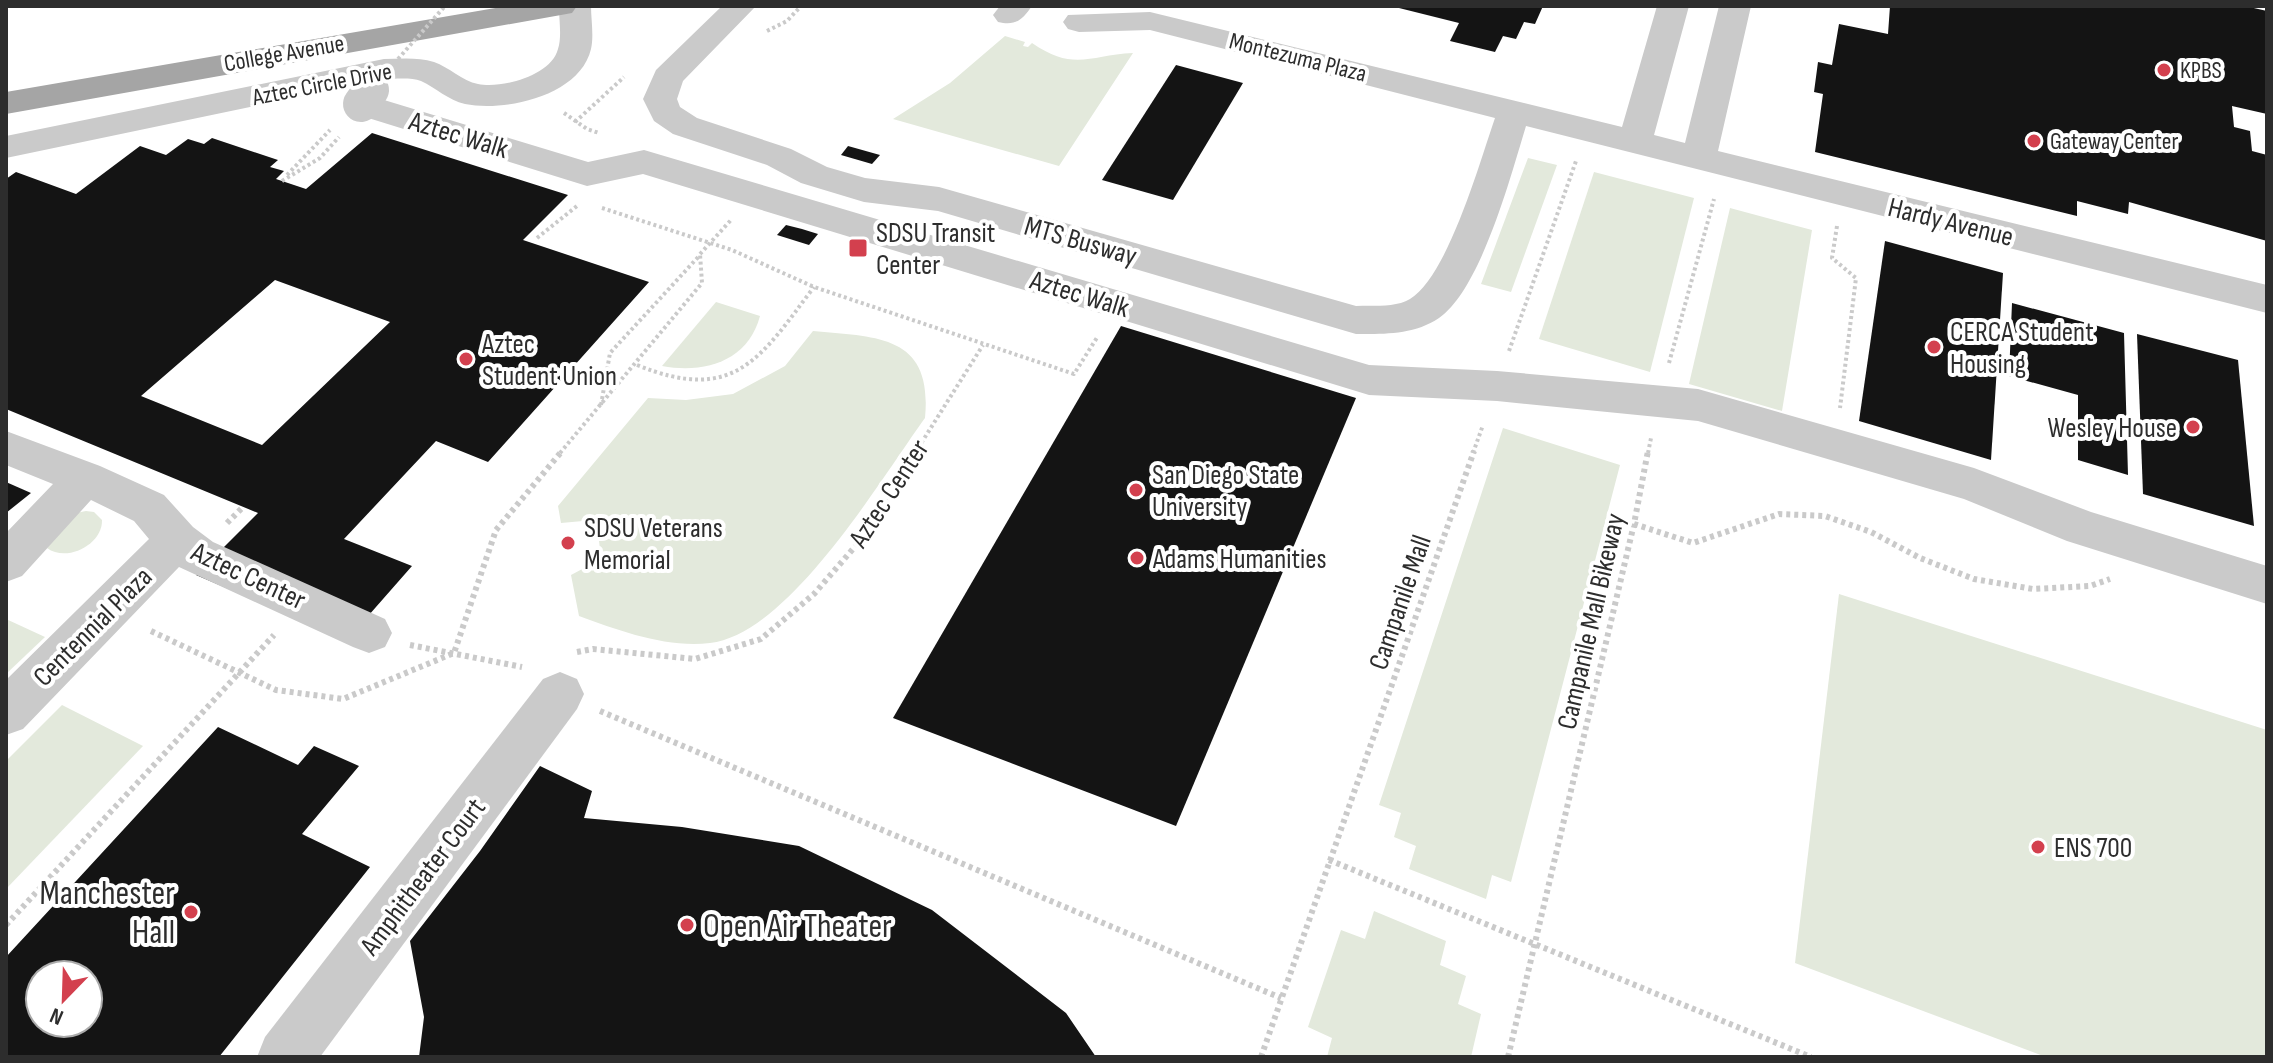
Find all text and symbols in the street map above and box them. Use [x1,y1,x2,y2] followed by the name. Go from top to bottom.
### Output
[1226,26,1369,89] street label: Montezuma Plaza
[222,29,346,78] street label: College Avenue
[2180,56,2222,85] place label: KPBS
[249,57,394,112] street label: Aztec Circle Drive
[2155,61,2173,79] marker: KPBS
[404,105,512,166] street label: Aztec Walk
[2050,127,2178,156] place label: Gateway Center
[2025,132,2043,150] marker: Gateway Center
[1885,191,2017,254] street label: Hardy Avenue
[1021,210,1141,273] street label: MTS Busway
[876,217,995,282] place label: SDSU Transit Center
[847,237,869,259] marker: SDSU Transit Center
[1025,264,1133,325] street label: Aztec Walk
[1950,316,2094,381] place label: CERCA Student Housing
[481,328,617,393] place label: Aztec Student Union
[1925,338,1943,356] marker: CERCA Student Housing
[457,350,475,368] marker: Aztec Student Union
[2048,412,2177,445] place label: Wesley House
[2184,418,2202,436] marker: Wesley House
[842,434,936,555] street label: Aztec Center
[1152,459,1299,524] place label: San Diego State University
[1127,481,1145,499] marker: San Diego State University
[1551,510,1632,732] street label: Campanile Mall Bikeway
[584,512,723,577] place label: SDSU Veterans Memorial
[1362,531,1439,674] street label: Campanile Mall
[559,534,577,552] marker: SDSU Veterans Memorial
[185,535,311,617] street label: Aztec Center
[1152,543,1326,576] place label: Adams Humanities
[1128,549,1146,567] marker: Adams Humanities
[27,561,159,693] street label: Centennial Plaza
[353,792,493,962] street label: Amphitheater Court
[2054,832,2132,865] place label: ENS 700
[2029,838,2047,856] marker: ENS 700
[40,873,175,953] place label: Manchester Hall
[182,903,200,921] marker: Manchester Hall
[703,906,892,947] place label: Open Air Theater
[678,916,696,934] marker: Open Air Theater
[24,959,104,1039] north arrow
[46,1001,67,1031] text: N

